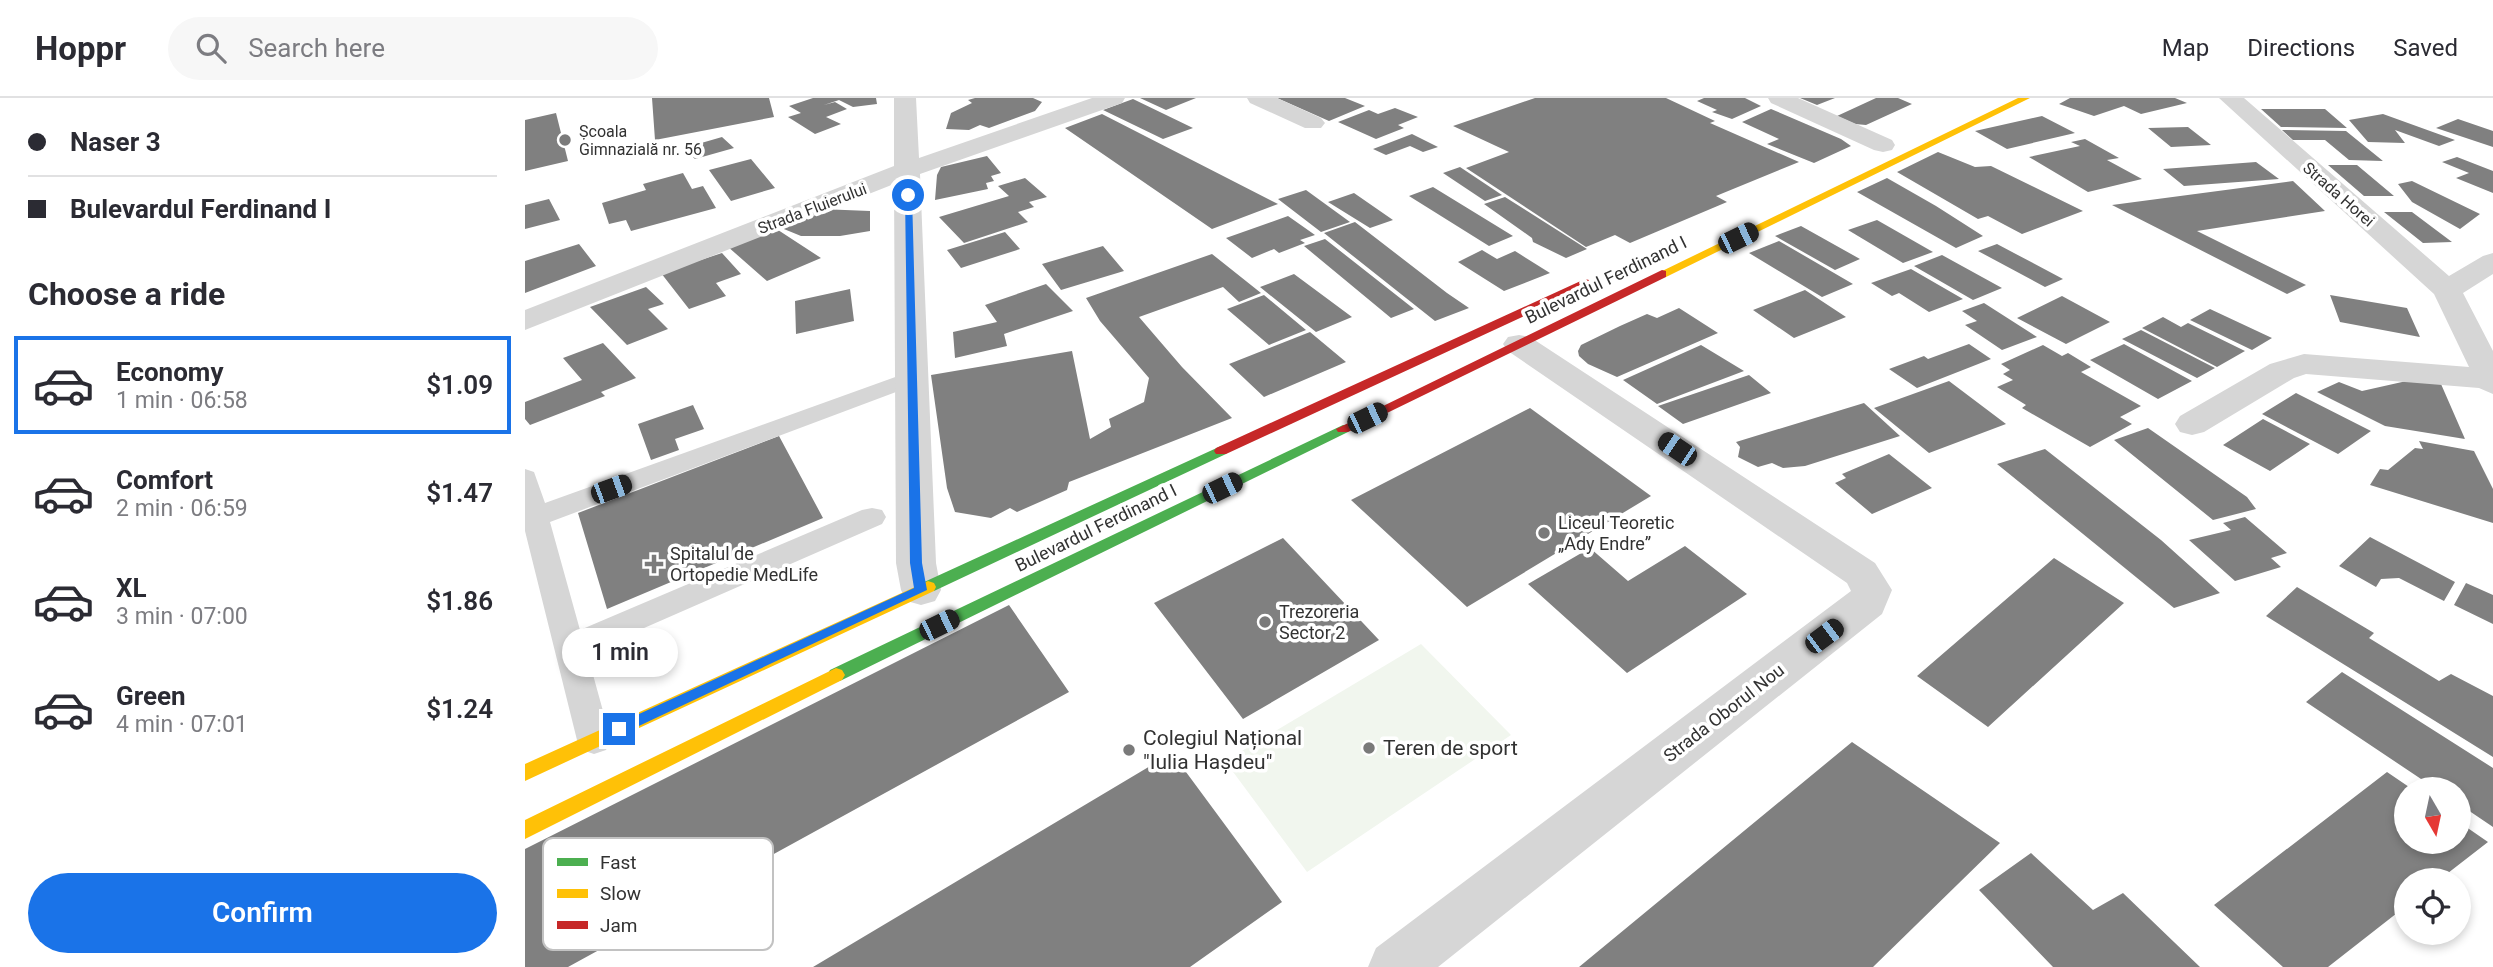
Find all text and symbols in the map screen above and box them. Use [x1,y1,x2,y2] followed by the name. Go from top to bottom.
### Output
[168,17,658,80] search box
[35,29,126,68] text: Hoppr
[192,29,230,67] icon: search
[248,33,385,63] text: Search here
[2162,34,2209,62] text: Map
[2247,34,2355,62] text: Directions
[2393,34,2458,62] text: Saved
[579,122,702,159] place label: Școala Gimnazială nr. 56
[70,127,161,157] text: Naser 3
[557,132,573,148] marker: Școala Gimnazială nr. 56
[2299,158,2378,231] street label: Strada Horei
[755,179,869,238] street label: Strada Fluierului
[892,179,924,211] route start
[70,194,331,224] text: Bulevardul Ferdinand I
[1715,219,1762,257] car
[1522,231,1690,328] street label: Bulevardul Ferdinand I
[28,275,225,313] text: Choose a ride
[32,354,95,417] icon: car
[116,357,223,387] text: Economy
[426,370,493,400] text: $1.09
[116,387,248,414] text: 1 min · 06:58
[1344,399,1391,437] car
[1654,429,1701,469] car
[32,462,95,525] icon: car
[116,465,213,495] text: Comfort
[1199,469,1246,507] car
[588,472,635,506] car
[426,478,493,508] text: $1.47
[1012,479,1180,576] street label: Bulevardul Ferdinand I
[116,495,248,522] text: 2 min · 06:59
[1558,512,1674,554] place label: Liceul Teoretic „Ady Endre”
[1536,525,1552,541] marker: Liceul Teoretic „Ady Endre”
[670,543,818,585] place label: Spitalul de Ortopedie MedLife
[644,554,664,574] marker: Spitalul de Ortopedie MedLife
[32,570,95,633] icon: car
[116,573,147,603] text: XL
[426,586,493,616] text: $1.86
[1279,601,1359,643] place label: Trezoreria Sector 2
[116,603,248,630] text: 3 min · 07:00
[916,606,963,644] car
[1257,614,1273,630] marker: Trezoreria Sector 2
[1801,615,1848,657] car
[561,628,677,676] callout: 1 min
[591,639,649,666] text: 1 min
[1659,659,1788,766] street label: Strada Oborul Nou
[32,678,95,741] icon: car
[116,681,186,711] text: Green
[426,694,493,724] text: $1.24
[116,711,248,738] text: 4 min · 07:01
[603,713,635,745] route end
[1143,726,1302,774] place label: Colegiul Național "Iulia Hașdeu"
[1383,736,1518,760] place label: Teren de sport
[1361,740,1377,756] marker: Teren de sport
[1121,742,1137,758] marker: Colegiul Național "Iulia Hașdeu"
[2394,777,2471,854] north arrow
[2394,777,2471,945] map controls
[543,838,773,950] legend
[600,851,637,874] text: Fast
[2394,868,2471,945] button: locate
[28,873,497,953] button: Confirm
[600,882,641,905] text: Slow
[600,914,637,937] text: Jam

